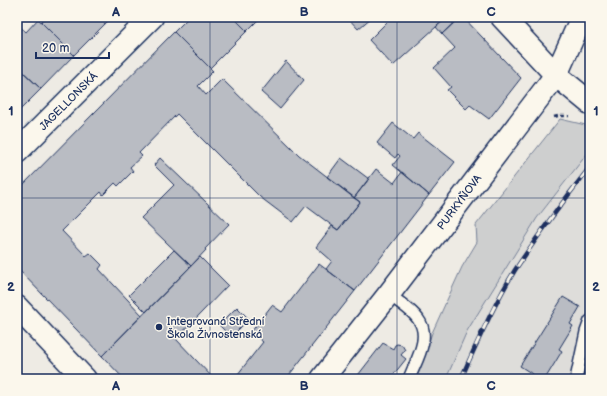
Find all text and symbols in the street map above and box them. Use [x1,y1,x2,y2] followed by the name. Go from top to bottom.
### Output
[111,4,120,20] text: A
[299,4,309,20] text: B
[486,4,496,20] text: C
[36,34,109,60] scale bar
[42,41,69,56] text: 20 m
[36,69,100,133] street label: JAGELLONSKÁ
[8,103,14,119] text: 1
[593,103,599,119] text: 1
[434,172,484,232] street label: PURKYŇOVA
[7,279,15,295] text: 2
[592,279,600,295] text: 2
[167,315,265,341] place label: Integrovaná Střední Škola Živnostenská
[154,322,164,332] marker: Integrovaná Střední Škola Živnostenská
[111,378,120,394] text: A
[299,378,309,394] text: B
[486,378,496,394] text: C

